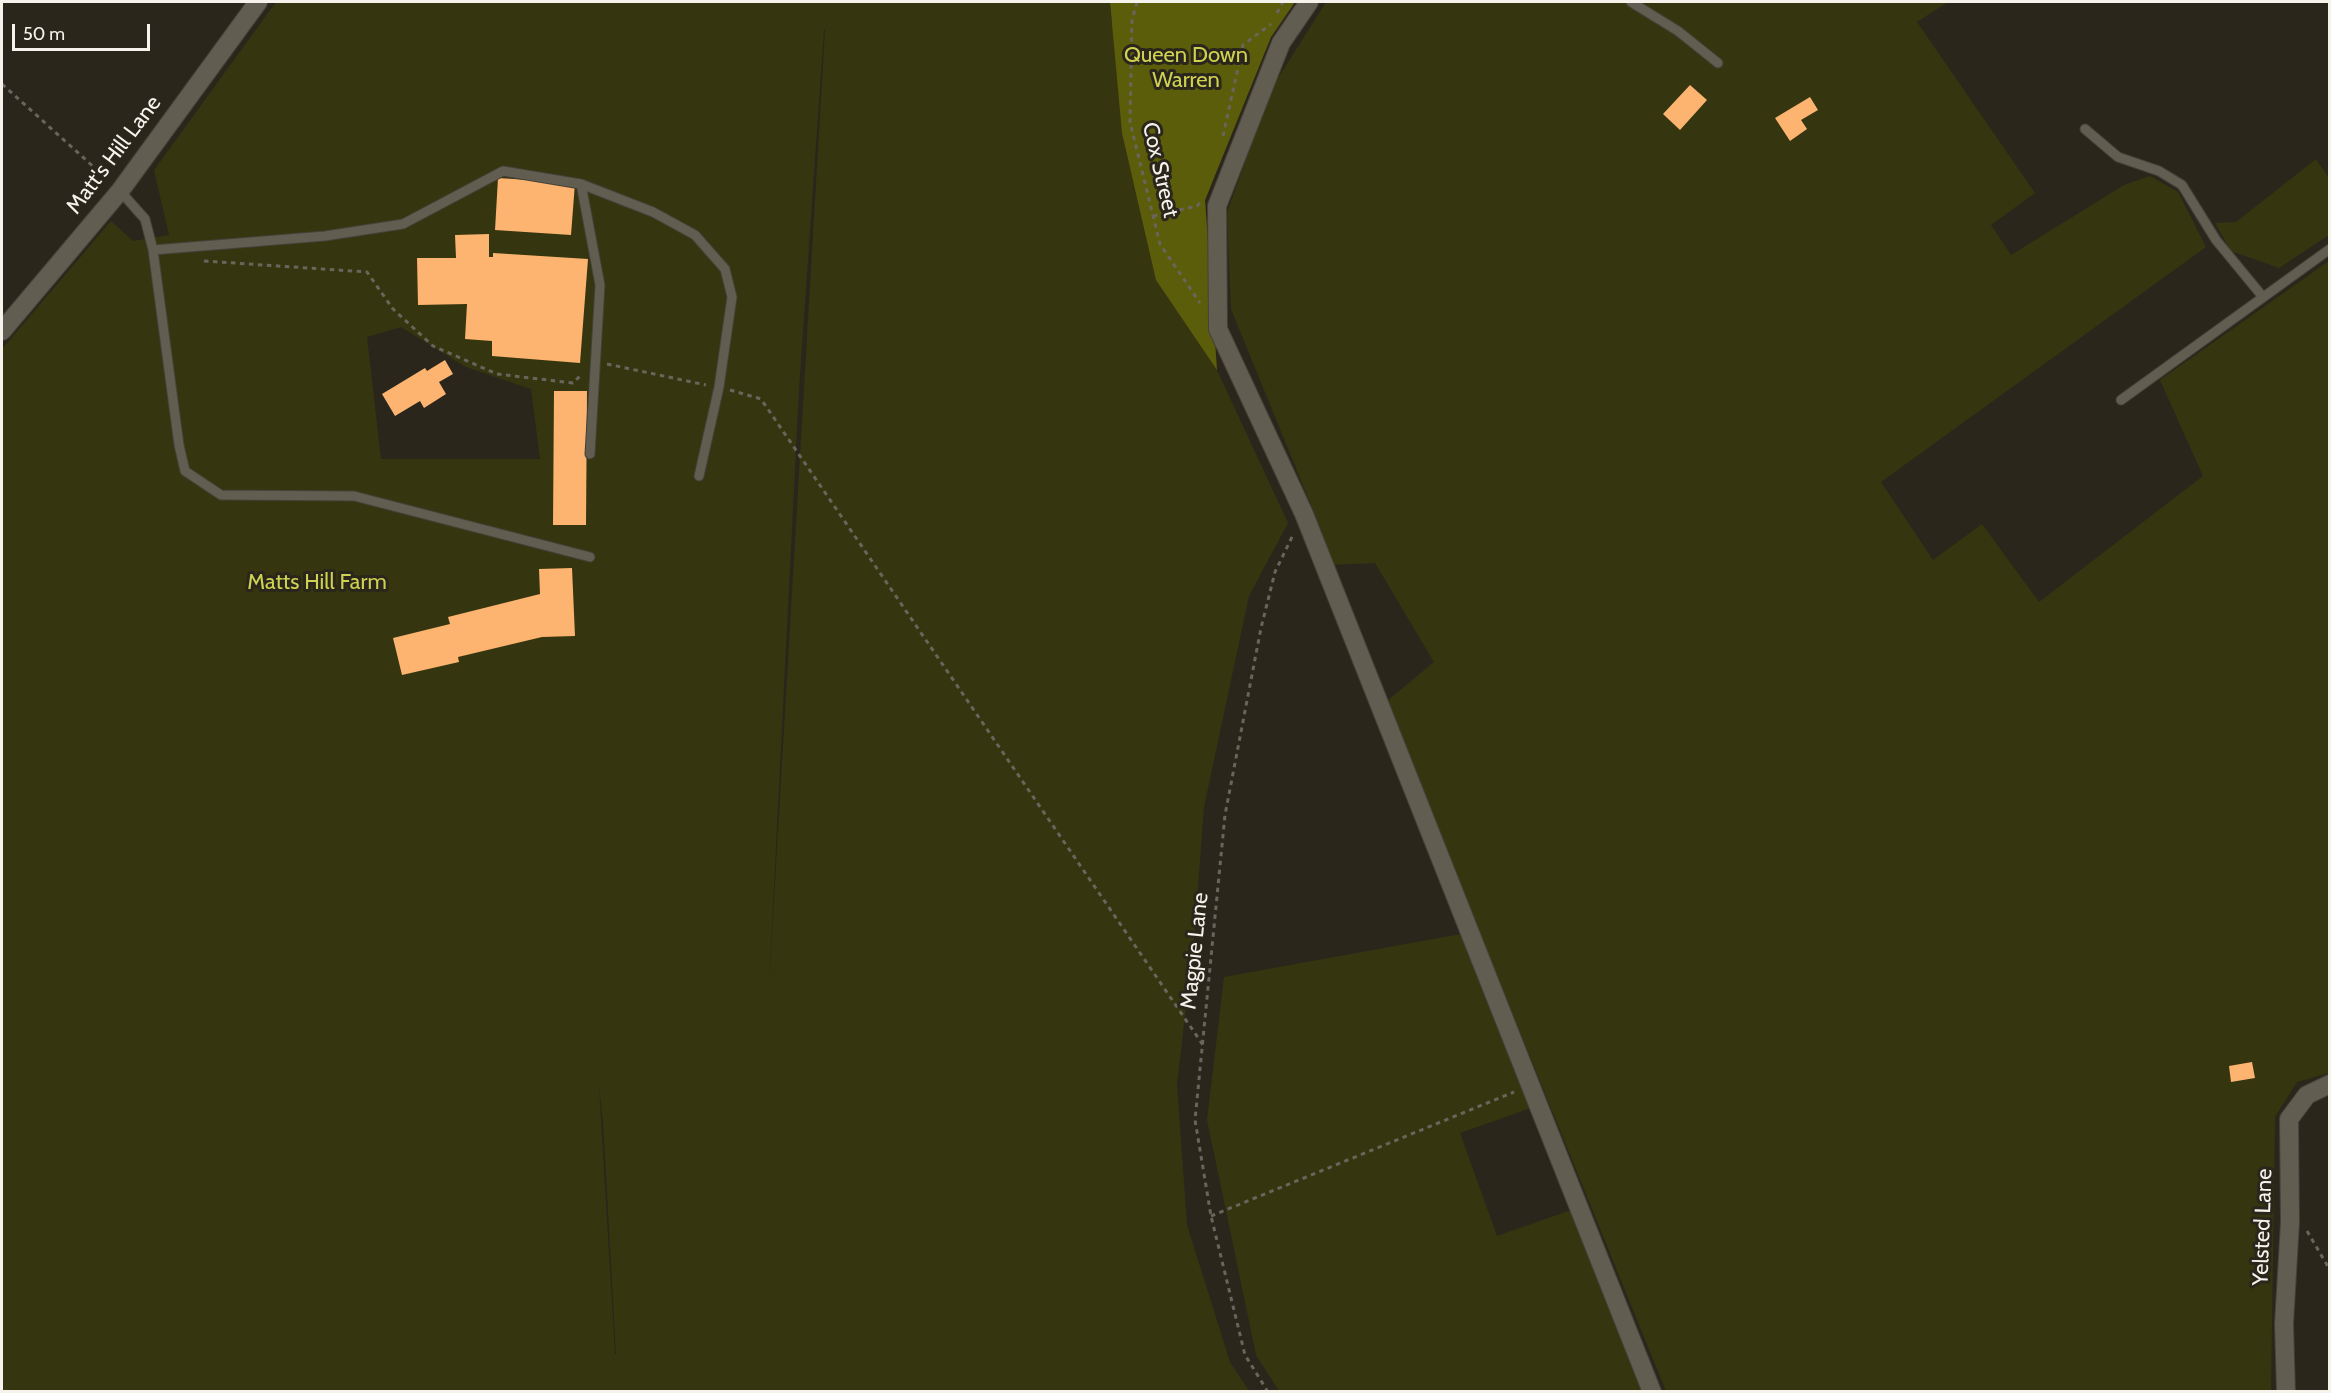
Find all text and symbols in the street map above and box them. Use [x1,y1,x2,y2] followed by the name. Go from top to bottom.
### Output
[15,12,153,50] scale bar
[23,23,65,45] text: 50 m
[1124,43,1248,94] park label: Queen Down Warren
[61,91,167,219] street label: Matt's Hill Lane
[1136,120,1184,220] street label: Cox Street
[247,570,387,596] park label: Matts Hill Farm
[1176,891,1214,1011] street label: Magpie Lane
[2248,1168,2278,1286] street label: Yelsted Lane

